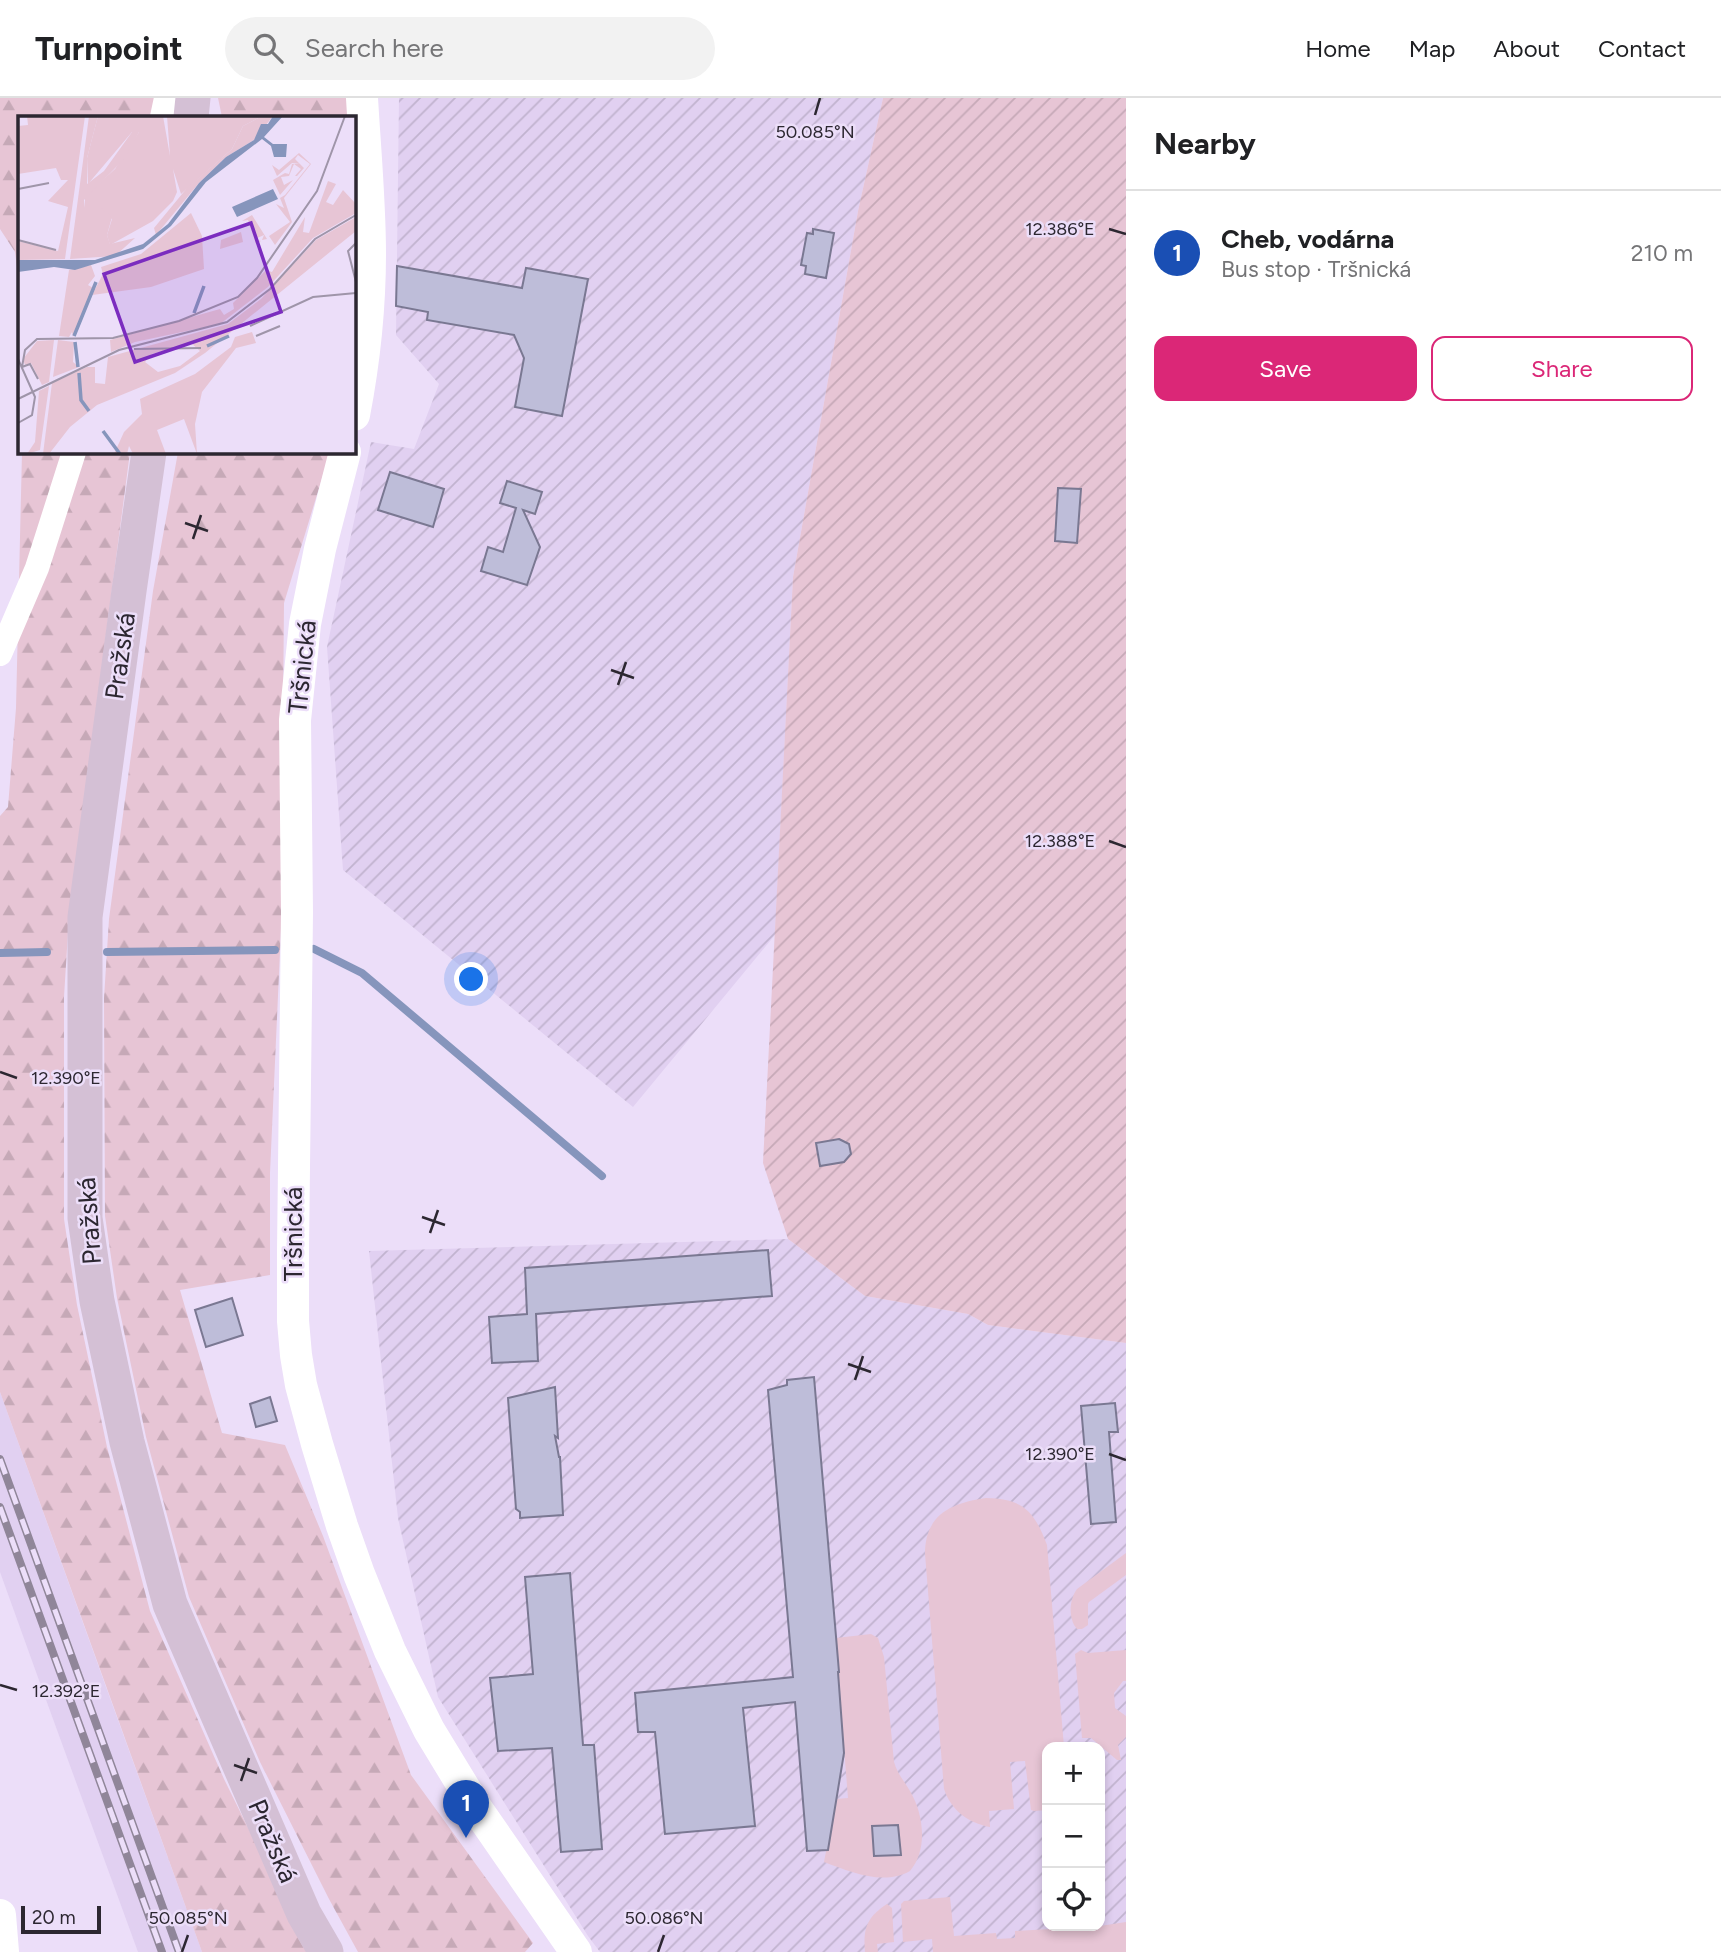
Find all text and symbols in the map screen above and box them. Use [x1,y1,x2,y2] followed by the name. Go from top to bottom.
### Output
[225,17,715,80] search box
[35,29,183,68] text: Turnpoint
[249,29,287,67] icon: search
[305,32,444,64] text: Search here
[1305,34,1371,63] text: Home
[1409,34,1455,63] text: Map
[1493,34,1560,63] text: About
[1598,34,1686,63] text: Contact
[18,116,355,453] inset map
[775,121,855,143] text: 50.085°N
[1154,125,1256,162] text: Nearby
[1025,218,1095,240] text: 12.386°E
[1221,223,1394,255] text: Cheb, vodárna
[1172,239,1182,267] text: 1
[1631,239,1693,267] text: 210 m
[1221,255,1411,283] text: Bus stop · Tršnická
[1154,336,1417,401] button: Save
[1431,336,1693,401] button: Share
[98,610,142,702] street label: Pražská
[281,618,323,716] street label: Tršnická
[1025,830,1095,852] text: 12.388°E
[454,962,488,996] your location
[31,1067,101,1089] text: 12.390°E
[70,1176,108,1266] street label: Pražská
[277,1187,309,1281] street label: Tršnická
[1025,1443,1095,1465] text: 12.390°E
[32,1680,100,1702] text: 12.392°E
[1042,1742,1105,1931] map controls
[1042,1742,1105,1805] button: +
[443,1780,489,1838] pin: 1
[241,1794,305,1888] street label: Pražská
[1042,1805,1105,1868] button: −
[1042,1868,1105,1931] button: locate
[21,1903,102,1935] scale bar
[32,1906,76,1929] text: 20 m
[148,1907,228,1929] text: 50.085°N
[625,1907,703,1929] text: 50.086°N

